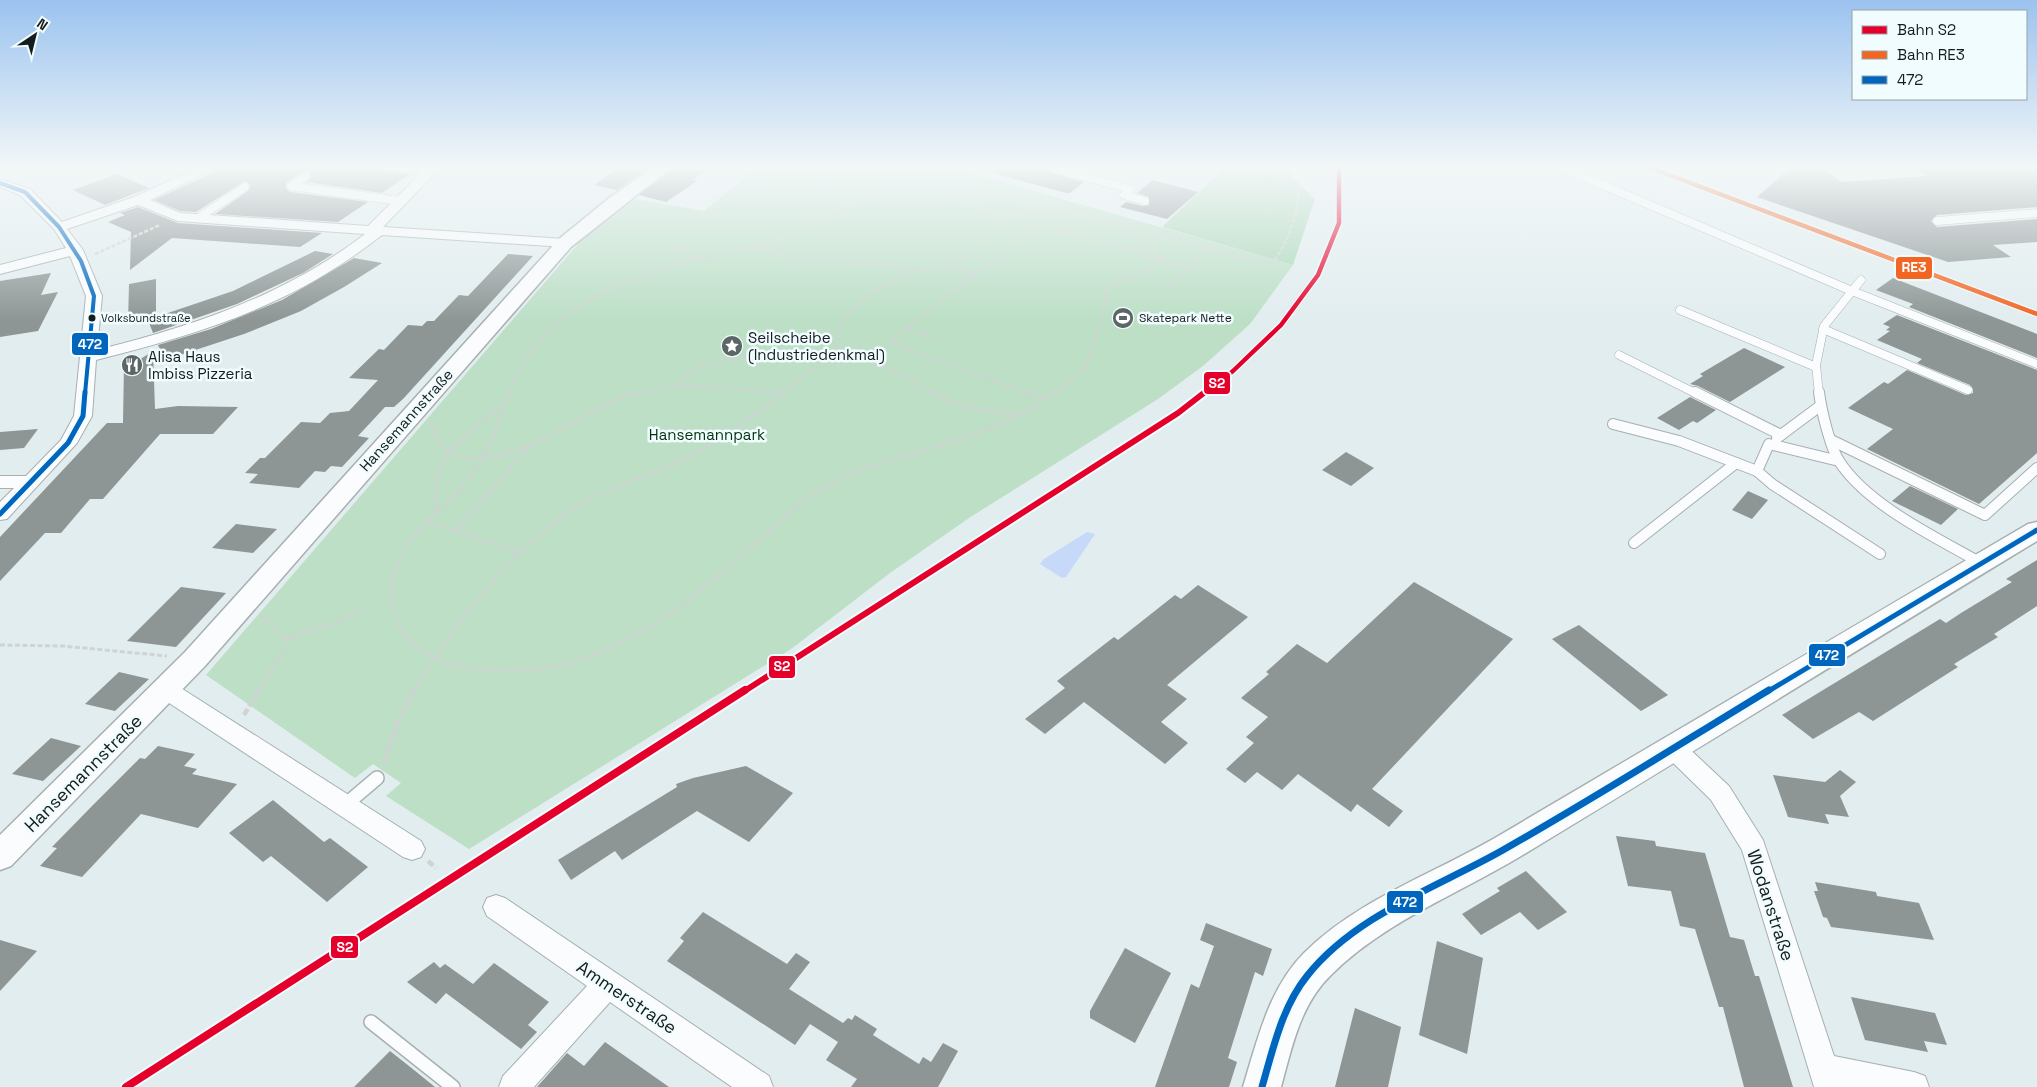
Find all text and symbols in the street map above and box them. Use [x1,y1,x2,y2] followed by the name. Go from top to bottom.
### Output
[10,10,60,60] north arrow
[1852,10,2027,100] legend
[33,14,51,34] text: N
[1897,20,1956,39] text: Bahn S2
[1897,45,1965,64] text: Bahn RE3
[1897,70,1923,89] text: 472
[1895,256,1933,280] line badge: RE3
[1901,258,1927,276] text: RE3
[1111,306,1135,330] sports icon: Skatepark Nette
[1139,310,1232,326] place label: Skatepark Nette
[101,311,191,325] place label: Volksbundstraße
[87,313,97,323] marker: Volksbundstraße
[748,328,885,365] place label: Seilscheibe (Industriedenkmal)
[71,332,109,356] line badge: 472
[720,334,744,358] place icon: Seilscheibe (Industriedenkmal)
[78,335,102,353] text: 472
[148,347,253,383] place label: Alisa Haus Imbiss Pizzeria
[120,353,144,377] restaurant icon: Alisa Haus Imbiss Pizzeria
[355,365,457,475] street label: Hansemannstraße
[1203,371,1231,395] line badge: S2
[1209,374,1225,392] text: S2
[649,425,765,444] park label: Hansemannpark
[1808,643,1846,667] line badge: 472
[1815,646,1839,664] text: 472
[768,655,796,679] line badge: S2
[774,657,790,675] text: S2
[19,709,147,837] street label: Hansemannstraße
[1742,846,1800,964] street label: Wodanstraße
[1386,890,1424,914] line badge: 472
[1393,893,1417,911] text: 472
[330,935,359,959] line badge: S2
[337,938,353,956] text: S2
[573,955,681,1039] street label: Ammerstraße

